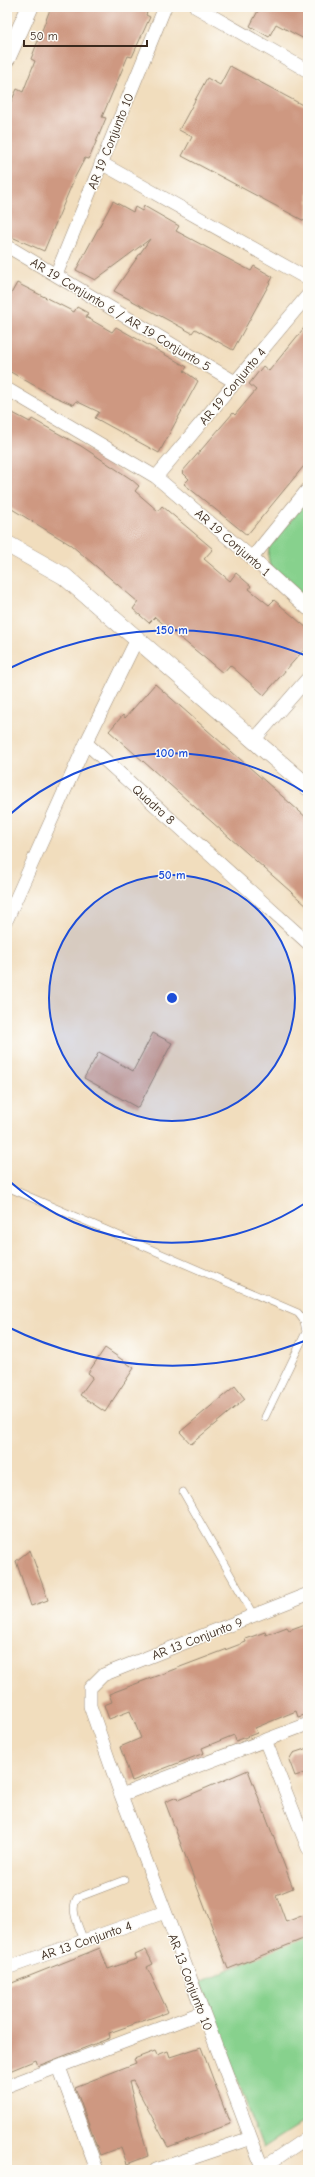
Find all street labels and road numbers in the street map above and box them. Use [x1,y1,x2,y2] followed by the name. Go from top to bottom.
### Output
[84,91,137,192] street label: AR 19 Conjunto 10
[28,255,214,374] street label: AR 19 Conjunto 6 / AR 19 Conjunto 5
[196,345,269,428] street label: AR 19 Conjunto 4
[192,506,273,579] street label: AR 19 Conjunto 1
[129,781,178,828] street label: Quadra 8
[150,1614,245,1663] street label: AR 13 Conjunto 9
[39,1918,134,1963] street label: AR 13 Conjunto 4
[165,1932,216,2033] street label: AR 13 Conjunto 10

